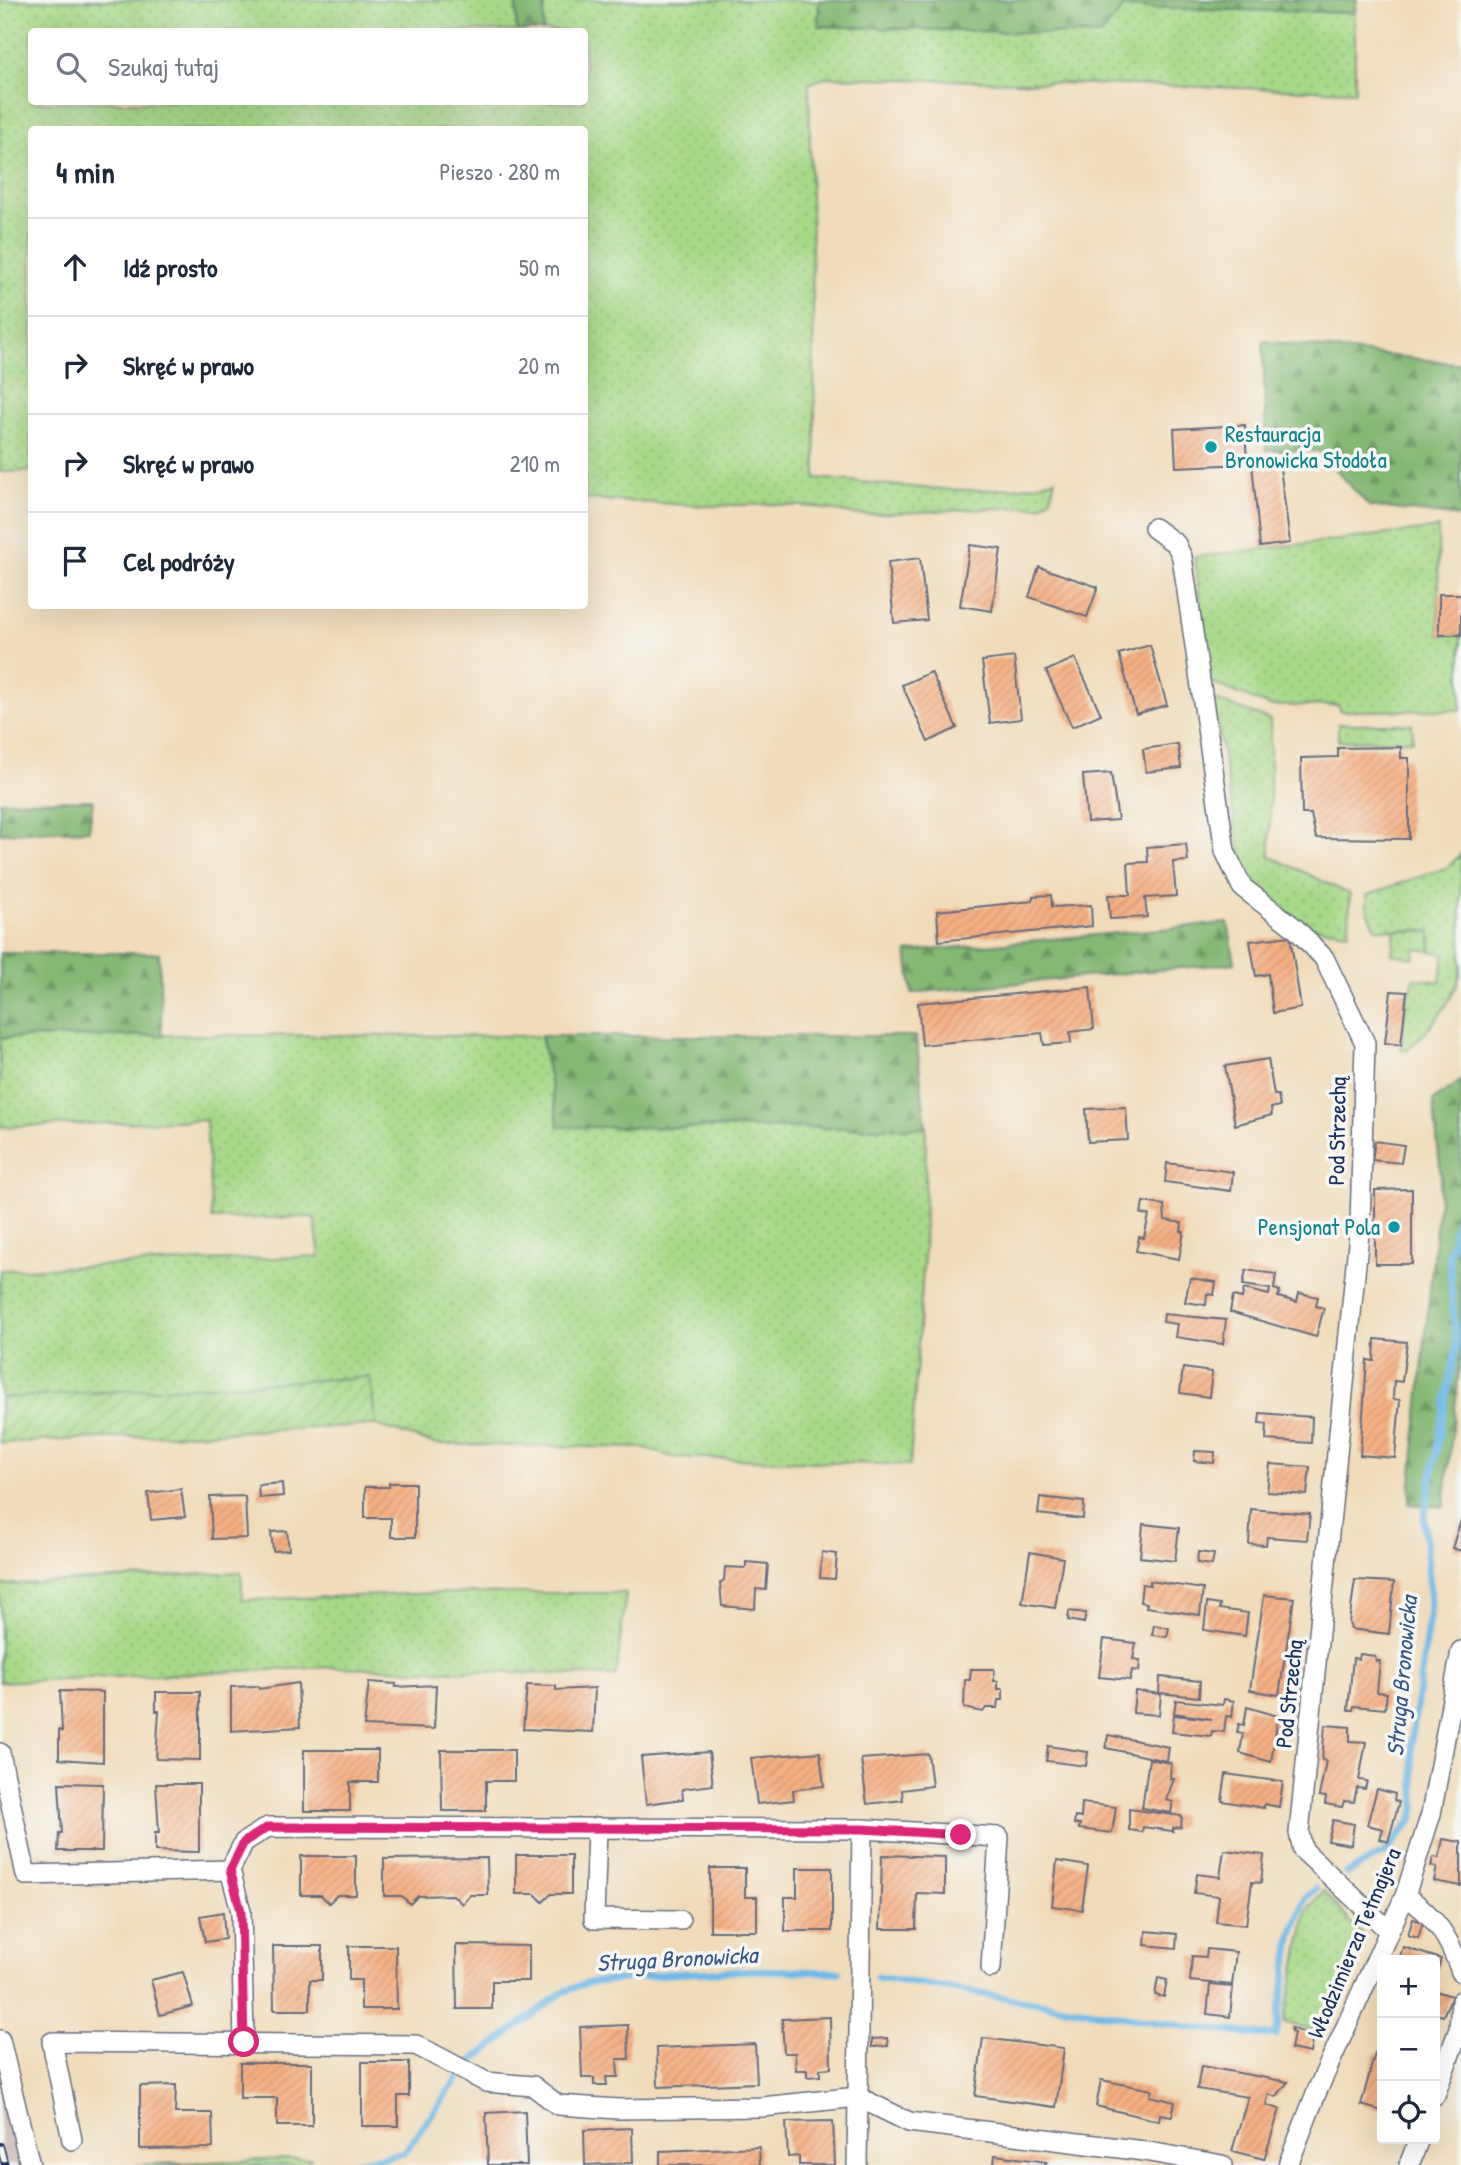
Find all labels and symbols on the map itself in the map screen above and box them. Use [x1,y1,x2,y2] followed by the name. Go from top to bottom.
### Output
[1225,418,1387,475] place label: Restauracja Bronowicka Stodoła
[1203,439,1219,455] marker: Restauracja Bronowicka Stodoła
[1320,1074,1353,1186] street label: Pod Strzechą
[1258,1211,1380,1242] place label: Pensjonat Pola
[1386,1219,1402,1235] marker: Pensjonat Pola
[1378,1592,1425,1757] water label: Struga Bronowicka
[1267,1636,1310,1750] street label: Pod Strzechą
[945,1819,976,1850] route end
[1299,1843,1408,2043] street label: Włodzimierza Tetmajera
[596,1938,761,1979] water label: Struga Bronowicka
[228,2026,259,2057] route start

